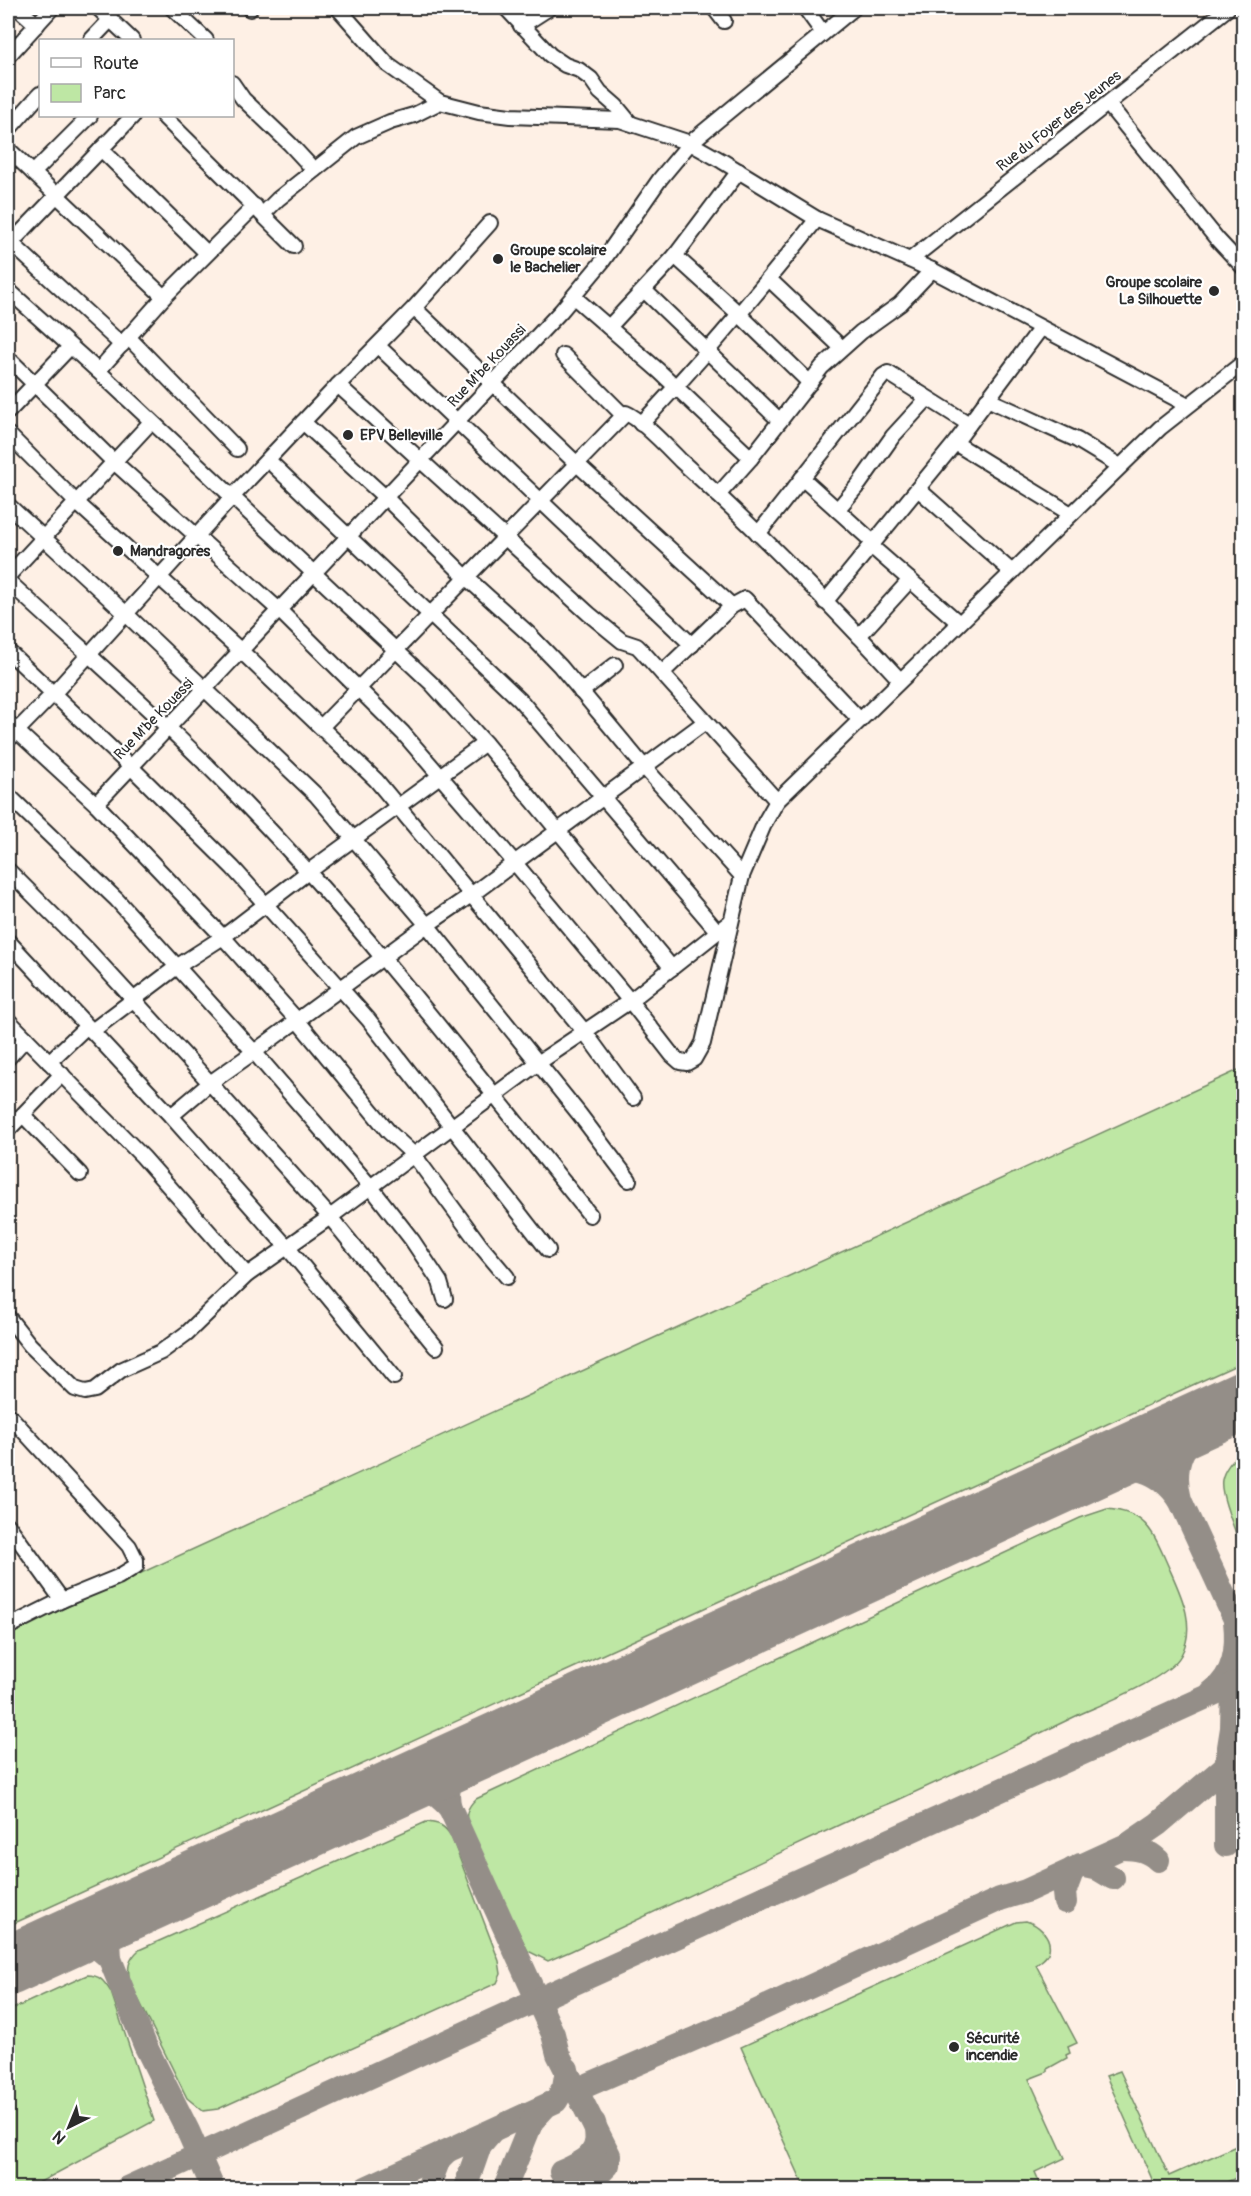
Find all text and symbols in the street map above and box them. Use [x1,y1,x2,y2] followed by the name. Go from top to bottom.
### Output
[39,39,234,117] legend
[93,52,138,75] text: Route
[993,66,1125,176] street label: Rue du Foyer des Jeunes
[93,82,126,105] text: Parc
[510,241,607,277] place label: Groupe scolaire le Bachelier
[491,252,505,266] marker: Groupe scolaire le Bachelier
[1106,273,1203,309] place label: Groupe scolaire La Silhouette
[1207,284,1221,298] marker: Groupe scolaire La Silhouette
[444,320,530,411] street label: Rue M'be Kouassi
[360,426,443,445] place label: EPV Belleville
[341,428,355,442] marker: EPV Belleville
[130,542,211,561] place label: Mandragores
[111,544,125,558] marker: Mandragores
[110,674,198,764] street label: Rue M'be Kouassi
[966,2029,1020,2065] place label: Sécurité incendie
[947,2040,961,2054] marker: Sécurité incendie
[39,2097,99,2157] north arrow
[49,2126,70,2148] text: N

